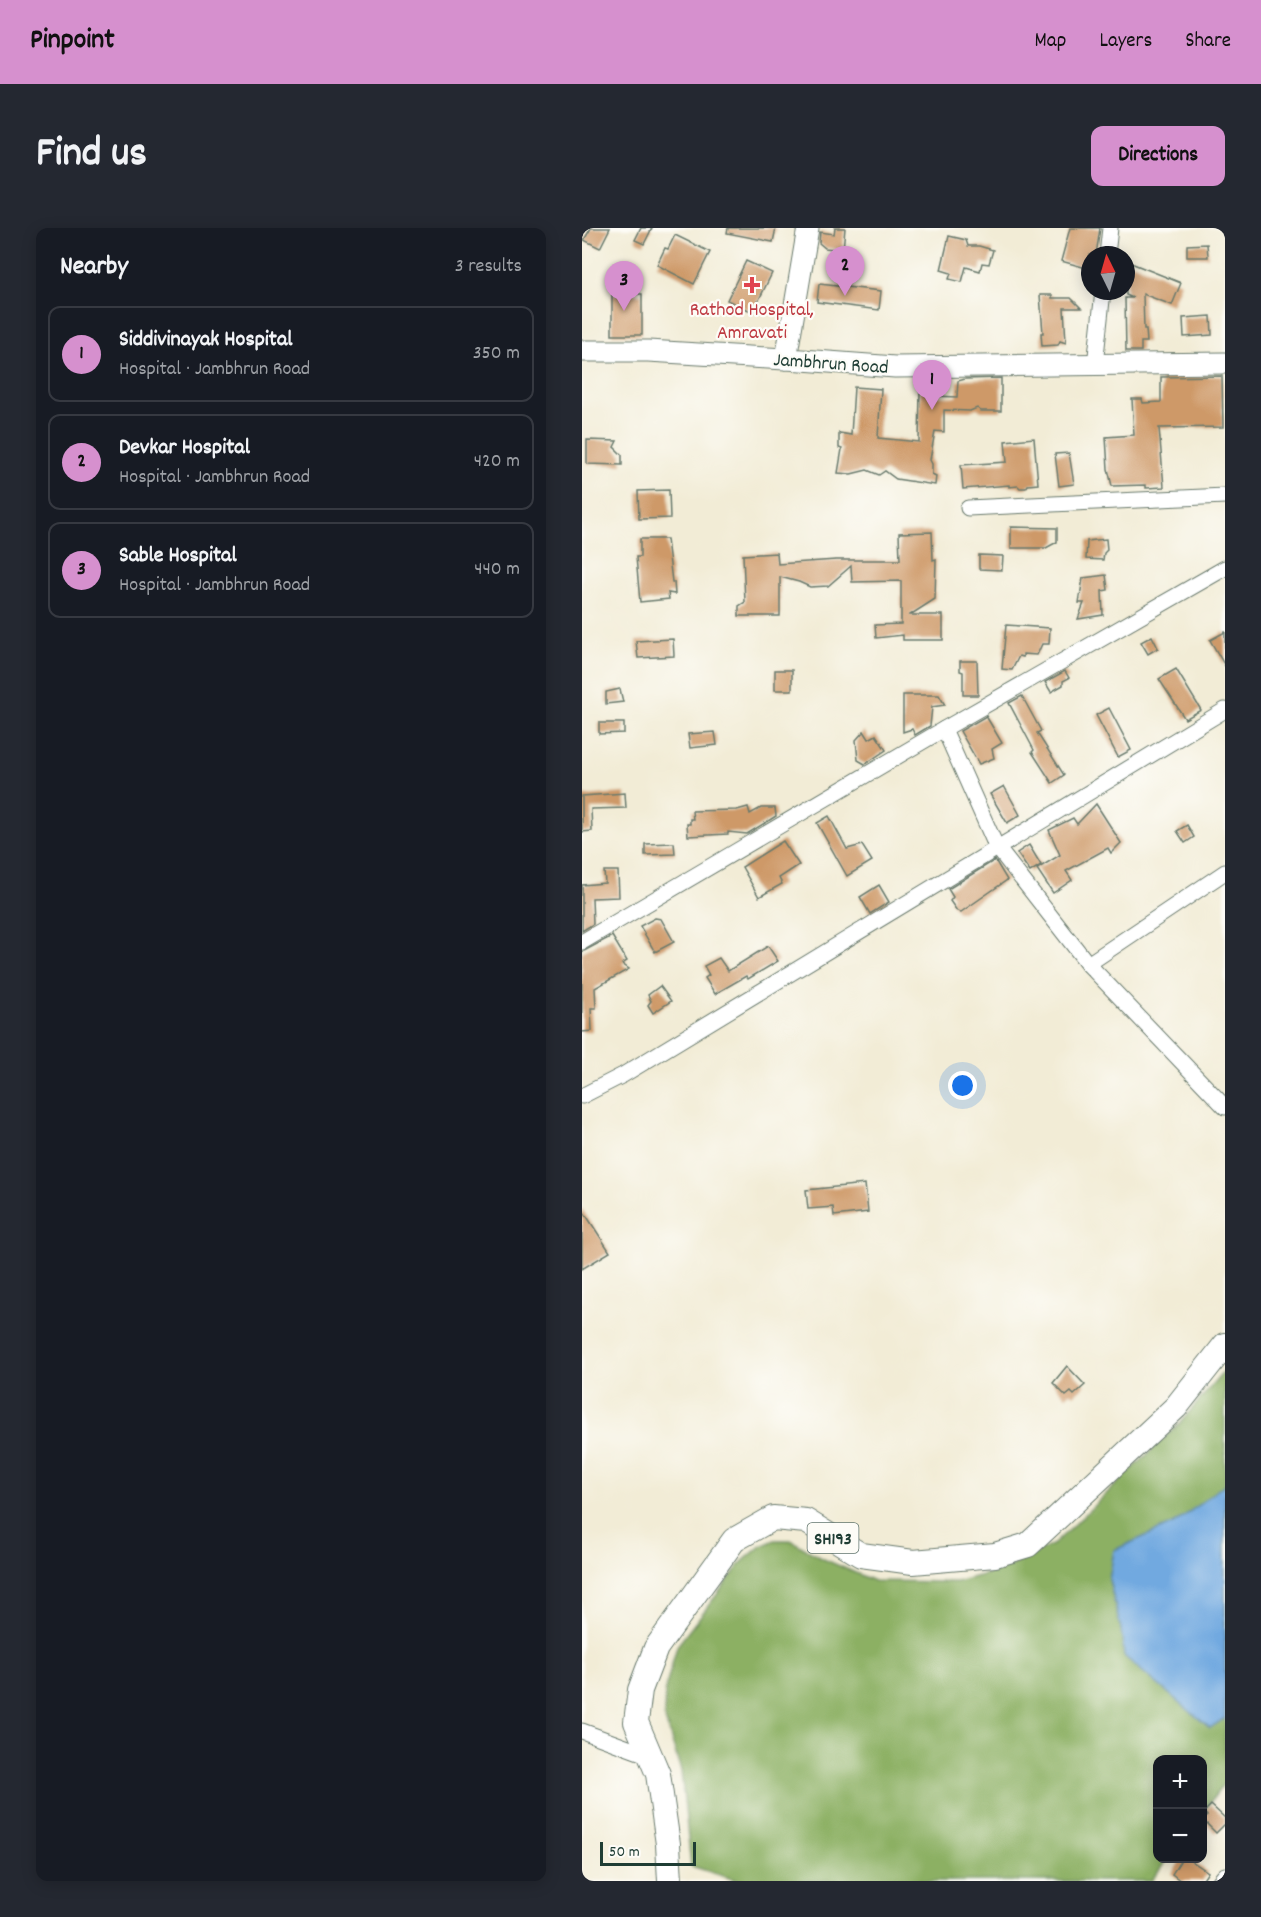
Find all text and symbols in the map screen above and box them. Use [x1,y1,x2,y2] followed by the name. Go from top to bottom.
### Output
[30,22,115,62] text: Pinpoint
[1035,27,1066,57] text: Map
[1099,27,1152,57] text: Layers
[1185,27,1231,57] text: Share
[36,126,147,186] text: Find us
[1091,126,1225,186] button: Directions
[1081,246,1135,300] north arrow
[826,247,864,296] pin: 2
[60,249,128,286] text: Nearby
[455,253,522,281] text: 3 results
[604,262,644,311] pin: 3
[743,276,761,294] marker: Rathod Hospital, Amravati
[690,297,814,348] place label: Rathod Hospital, Amravati
[119,325,293,356] text: Siddivinayak Hospital
[79,340,84,368] text: 1
[473,340,520,368] text: 350 m
[772,347,889,383] street label: Jambhrun Road
[119,356,310,384] text: Hospital · Jambhrun Road
[912,360,952,410] pin: 1
[119,433,250,464] text: Devkar Hospital
[77,448,86,476] text: 2
[474,448,520,476] text: 420 m
[119,464,310,492] text: Hospital · Jambhrun Road
[119,541,237,572] text: Sable Hospital
[77,556,86,584] text: 3
[474,556,520,584] text: 440 m
[119,572,310,600] text: Hospital · Jambhrun Road
[948,1071,977,1100] your location
[808,1523,858,1553] road number: SH193
[1153,1755,1207,1863] map controls
[1153,1755,1207,1809] button: +
[1153,1809,1207,1863] button: −
[600,1839,696,1866] scale bar
[609,1841,640,1864] text: 50 m

